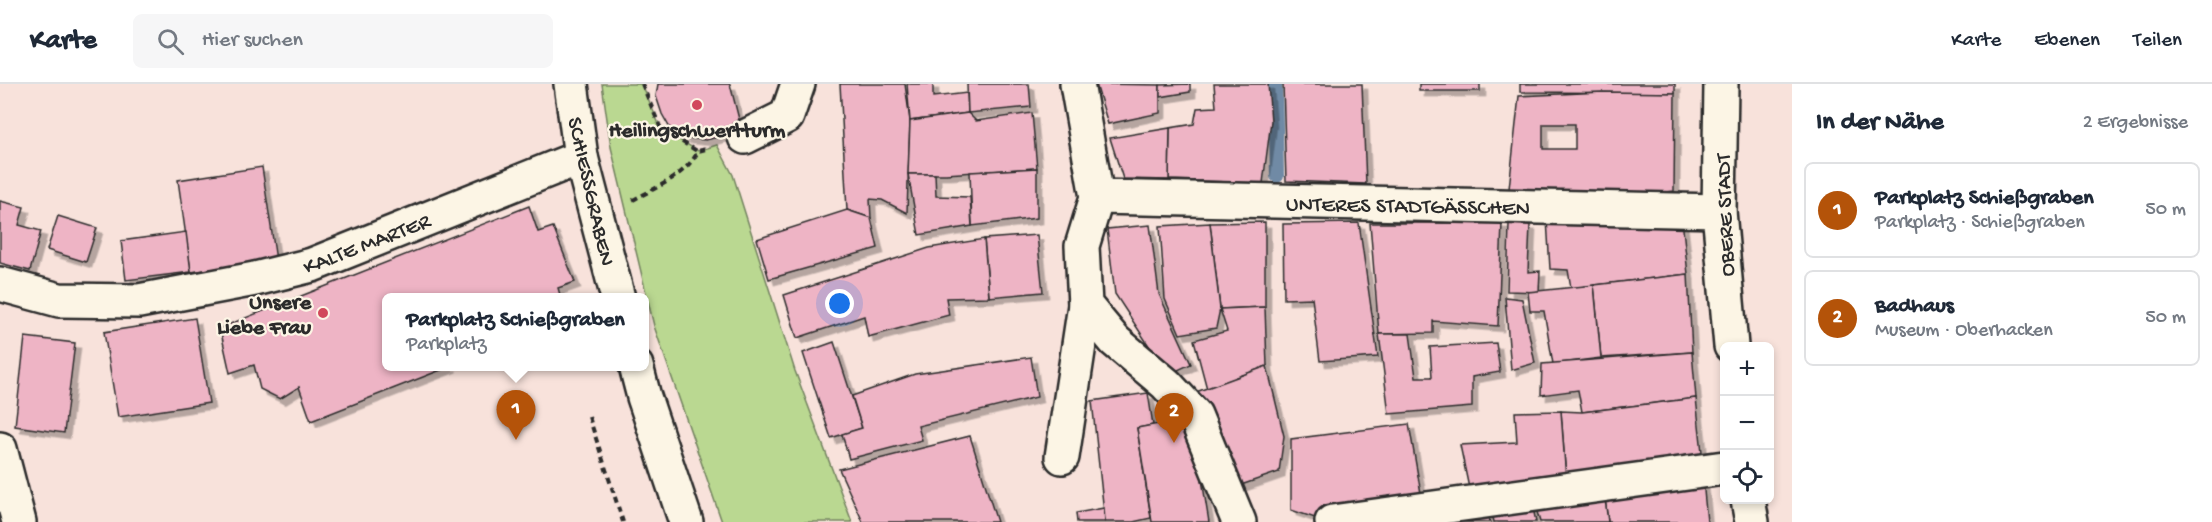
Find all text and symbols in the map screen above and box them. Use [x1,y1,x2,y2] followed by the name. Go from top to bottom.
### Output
[133,14,553,68] search box
[30,25,97,58] text: Karte
[154,25,187,58] icon: search
[202,28,303,54] text: Hier suchen
[1951,29,2001,54] text: Karte
[2034,29,2100,54] text: Ebenen
[2133,29,2182,54] text: Teilen
[690,98,704,112] marker: Heilingschwertturm
[1816,108,1944,139] text: In der Nähe
[2083,112,2188,135] text: 2 Ergebnisse
[559,115,619,269] street label: SCHIESSGRABEN
[609,119,786,145] place label: Heilingschwertturm
[1712,151,1742,277] street label: OBERE STADT
[1875,186,2094,212] text: Parkplatz Schießgraben
[1286,193,1530,223] street label: UNTERES STADTGÄSSCHEN
[1833,199,1842,222] text: 1
[2145,199,2186,222] text: 50 m
[300,209,436,282] street label: KALTE MARTER
[1875,212,2085,235] text: Parkplatz · Schießgraben
[825,289,854,318] your location
[217,291,312,342] place label: Unsere Liebe Frau
[382,293,649,371] popup
[1875,294,1954,320] text: Badhaus
[316,306,330,320] marker: Unsere Liebe Frau
[1833,307,1842,330] text: 2
[2145,307,2186,330] text: 50 m
[406,308,625,334] text: Parkplatz Schießgraben
[1875,320,2053,343] text: Museum · Oberhacken
[406,334,487,357] text: Parkplatz
[1720,342,1774,504] map controls
[1720,342,1774,396] button: +
[496,390,536,440] pin: 1
[1154,394,1194,443] pin: 2
[1720,396,1774,450] button: −
[1720,450,1774,504] button: locate

